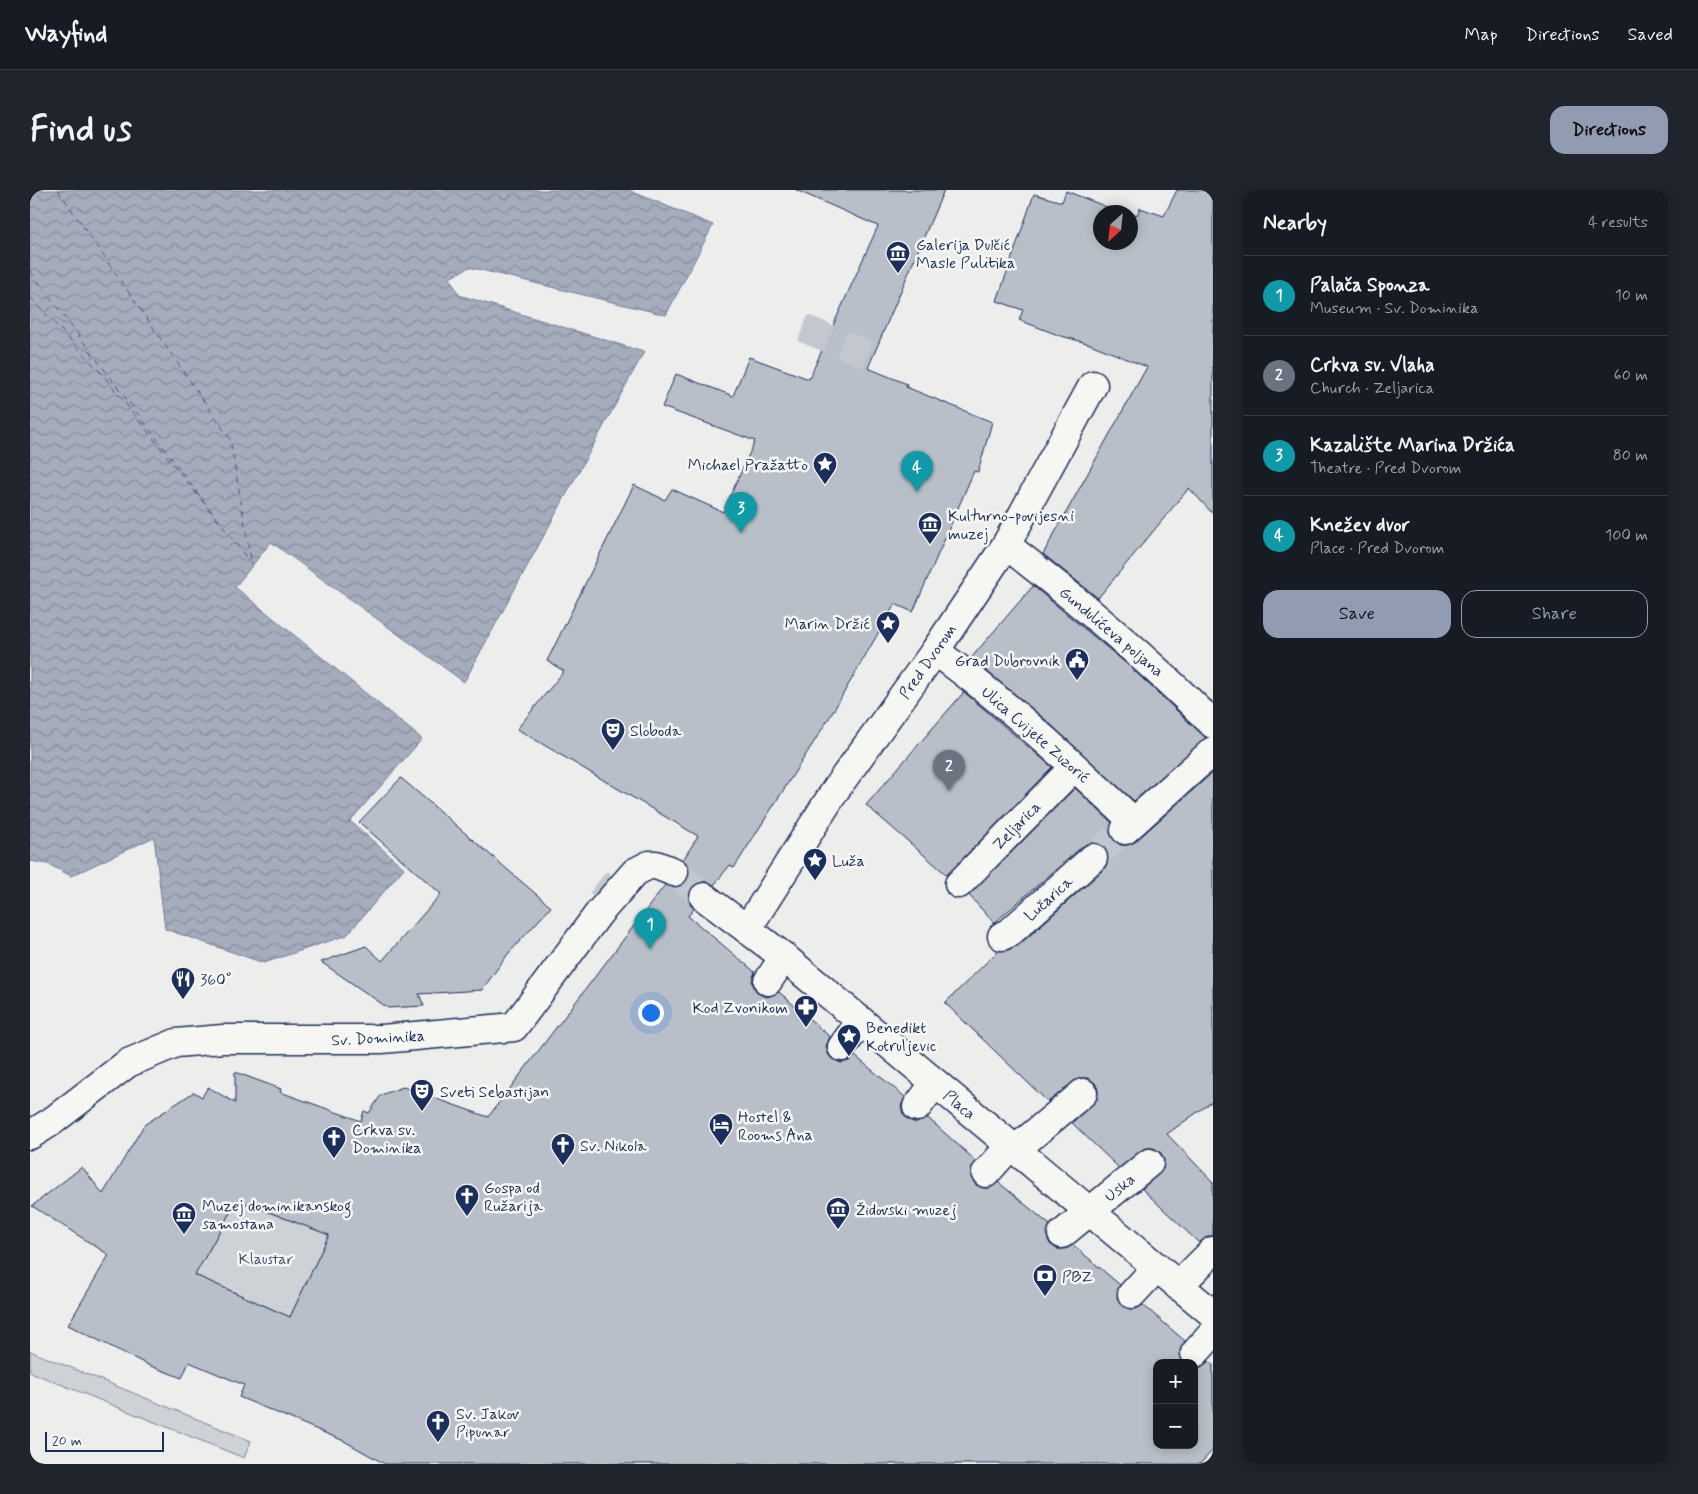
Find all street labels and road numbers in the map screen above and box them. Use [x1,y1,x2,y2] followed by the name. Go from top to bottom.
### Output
[1054,582,1168,682] street label: Gundulićeva poljana
[895,620,962,703] street label: Pred Dvorom
[976,682,1094,788] street label: Ulica Cvijete Zuzorić
[988,797,1046,855] street label: Zeljarica
[1020,872,1078,926] street label: Lučarica
[331,1026,425,1051] street label: Sv. Dominika
[939,1086,980,1125] street label: Placa
[1100,1169,1140,1207] street label: Uska

